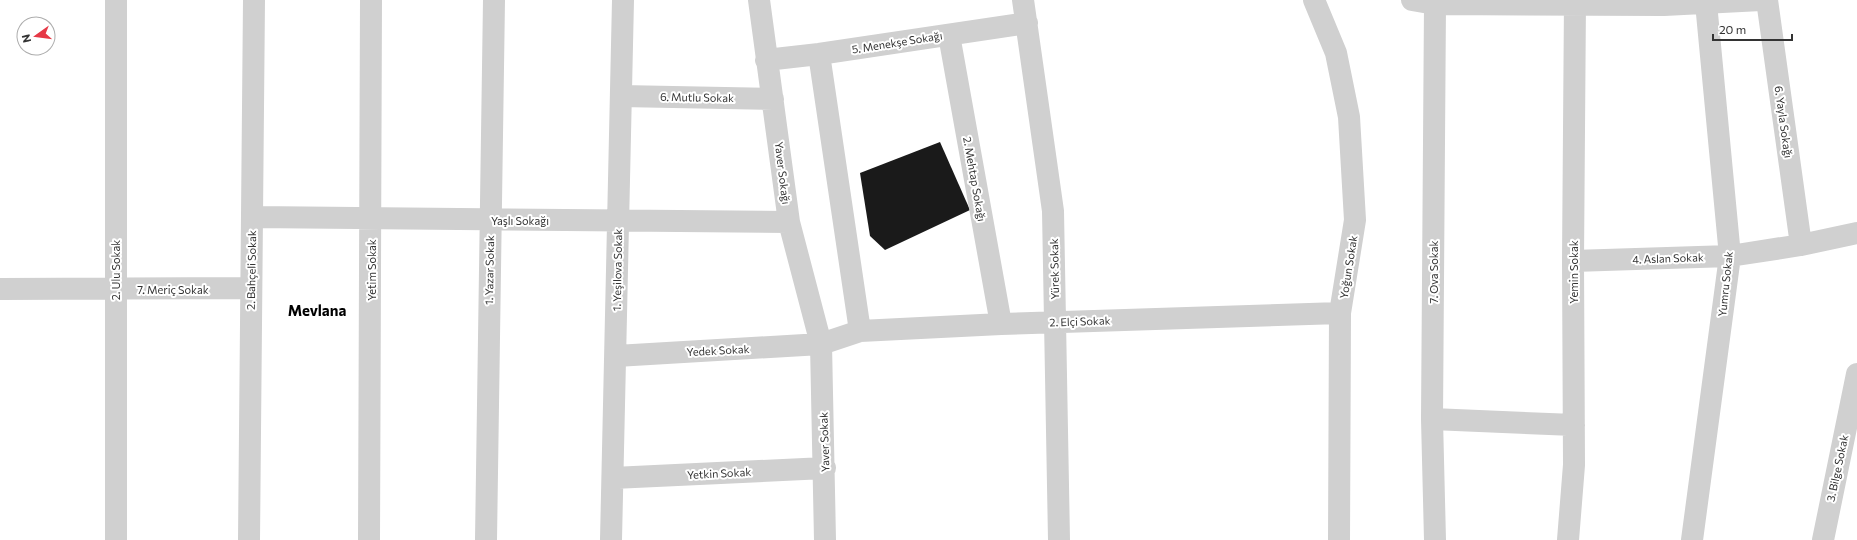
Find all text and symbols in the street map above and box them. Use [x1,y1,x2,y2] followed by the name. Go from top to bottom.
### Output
[16,16,56,56] north arrow
[1713,16,1792,42] scale bar
[1719,22,1746,36] text: 20 m
[851,28,943,56] street label: 5. Menekşe Sokağı
[19,33,33,44] text: N
[1772,85,1796,159] street label: 6. Yayla Sokağı
[660,90,734,104] street label: 6. Mutlu Sokak
[961,136,989,222] street label: 2. Mehtap Sokağı
[773,141,793,205] street label: Yaver Sokağı
[491,214,549,227] street label: Yaşlı Sokağı
[610,229,624,311] street label: 1. Yeşilova Sokak
[244,230,258,310] street label: 2. Bahçeli Sokak
[1337,234,1359,300] street label: Yoğun Sokak
[482,235,496,305] street label: 1. Yazar Sokak
[1047,238,1061,300] street label: Yürek Sokak
[365,239,378,301] street label: Yetim Sokak
[109,240,122,300] street label: 2. Ulu Sokak
[1567,240,1580,304] street label: Yemin Sokak
[1427,241,1440,303] street label: 7. Ova Sokak
[1632,250,1704,266] street label: 4. Aslan Sokak
[1715,251,1735,317] street label: Yumru Sokak
[137,283,209,296] street label: 7. Meriç Sokak
[288,301,346,319] district label: Mevlana
[1049,313,1111,329] street label: 2. Elçi Sokak
[686,342,750,358] street label: Yedek Sokak
[816,412,832,472] street label: Yaver Sokak
[1824,433,1850,503] street label: 3. Bilge Sokak
[687,465,751,481] street label: Yetkin Sokak

